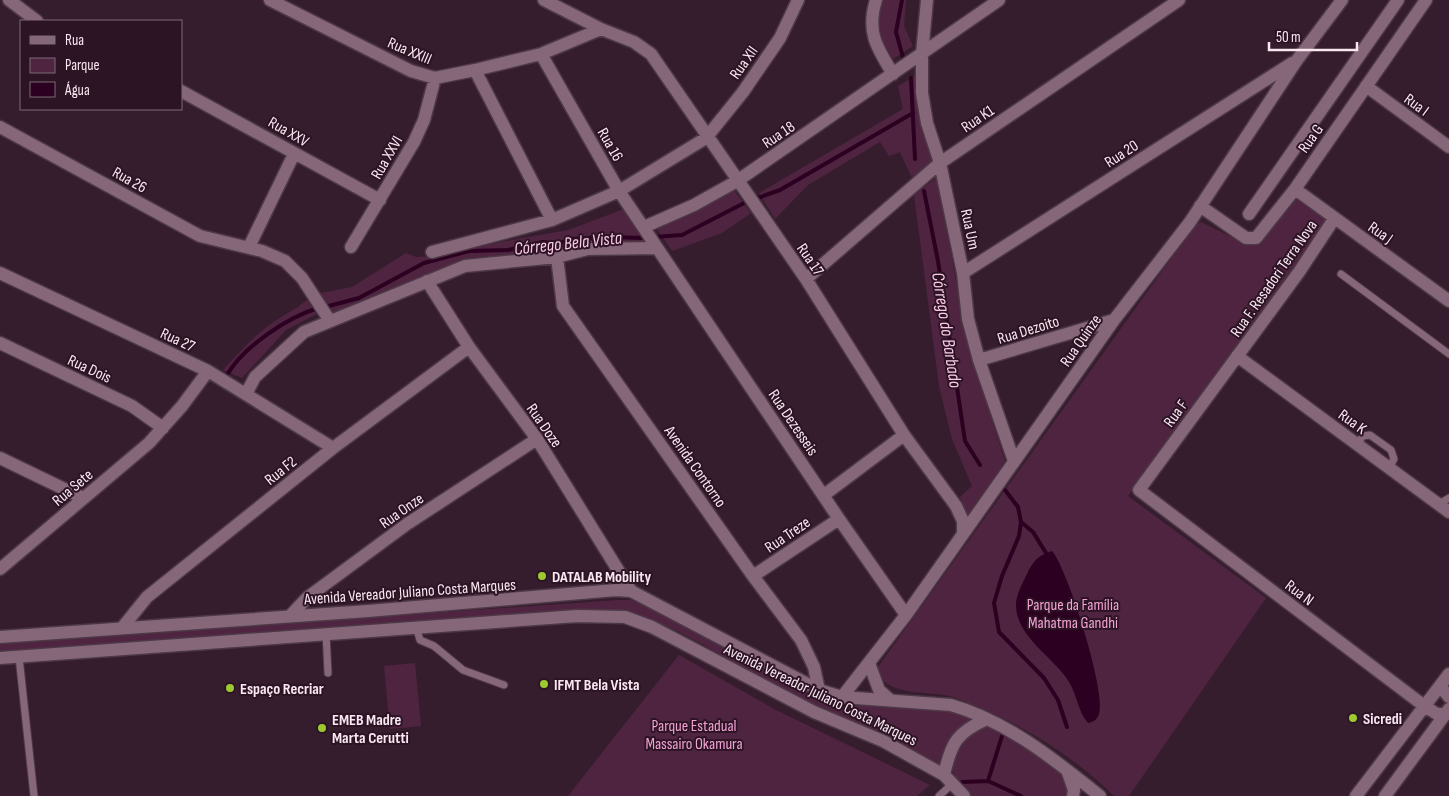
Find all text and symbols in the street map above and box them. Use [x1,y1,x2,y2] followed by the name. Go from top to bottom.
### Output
[20,20,182,110] legend
[1269,20,1356,52] scale bar
[1276,28,1301,47] text: 50 m
[65,31,84,50] text: Rua
[384,34,434,69] street label: Rua XXIII
[726,43,762,83] street label: Rua XII
[65,56,100,75] text: Parque
[64,81,90,100] text: Água
[1400,90,1432,121] street label: Rua I
[958,101,998,137] street label: Rua K1
[265,113,313,152] street label: Rua XXV
[759,117,799,153] street label: Rua 18
[1295,121,1328,157] street label: Rua G
[593,125,627,165] street label: Rua 16
[367,133,407,183] street label: Rua XXVI
[1101,136,1142,172] street label: Rua 20
[109,163,150,197] street label: Rua 26
[956,207,983,251] street label: Rua Um
[1227,217,1322,341] street label: Rua F. Resadori Terra Nova
[1364,218,1396,248] street label: Rua J
[513,227,624,260] water label: Córrego Bela Vista
[792,240,828,280] street label: Rua 17
[927,271,966,390] water label: Córrego do Barbado
[1056,311,1106,371] street label: Rua Quinze
[995,312,1062,349] street label: Rua Dezoito
[157,324,198,357] street label: Rua 27
[64,351,114,388] street label: Rua Dois
[764,386,822,460] street label: Rua Dezesseis
[1160,397,1192,431] street label: Rua F
[522,400,566,451] street label: Rua Doze
[1334,406,1370,439] street label: Rua K
[659,422,730,511] street label: Avenida Contorno
[261,453,301,490] street label: Rua F2
[49,466,97,511] street label: Rua Sete
[376,489,428,533] street label: Rua Onze
[761,513,814,557] street label: Rua Treze
[552,568,651,587] place label: DATALAB Mobility
[536,570,548,582] marker: DATALAB Mobility
[303,576,517,609] street label: Avenida Vereador Juliano Costa Marques
[1281,576,1317,610] street label: Rua N
[1027,596,1119,633] park label: Parque da Família Mahatma Gandhi
[720,640,920,751] street label: Avenida Vereador Juliano Costa Marques
[554,676,640,695] place label: IFMT Bela Vista
[538,678,550,690] marker: IFMT Bela Vista
[240,680,324,699] place label: Espaço Recriar
[224,682,236,694] marker: Espaço Recriar
[1363,710,1402,729] place label: Sicredi
[332,711,409,748] place label: EMEB Madre Marta Cerutti
[1347,712,1359,724] marker: Sicredi
[645,717,743,754] park label: Parque Estadual Massairo Okamura
[316,722,328,734] marker: EMEB Madre Marta Cerutti

